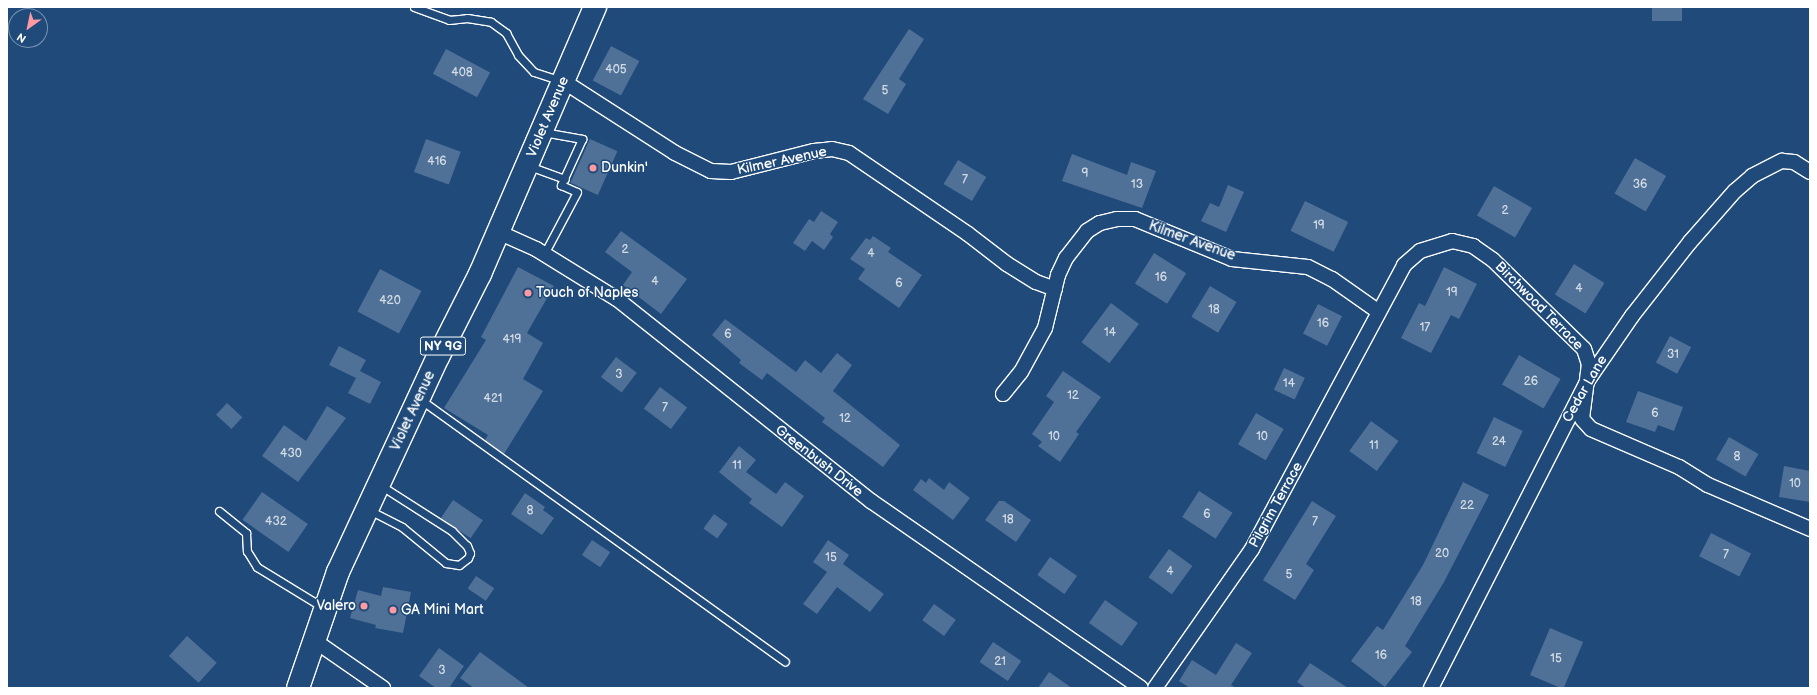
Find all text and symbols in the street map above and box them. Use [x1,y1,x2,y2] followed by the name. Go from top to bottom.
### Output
[8,8,48,48] north arrow
[15,30,29,45] text: N
[605,63,627,77] house number: 405
[451,66,473,80] house number: 408
[523,74,573,160] street label: Violet Avenue
[882,84,888,98] house number: 5
[736,143,828,179] street label: Kilmer Avenue
[427,155,447,169] house number: 416
[601,160,648,176] place label: Dunkin'
[588,163,598,173] marker: Dunkin'
[1082,167,1088,181] house number: 9
[962,173,968,187] house number: 7
[1131,178,1143,192] house number: 13
[1633,178,1647,192] house number: 36
[1501,204,1509,218] house number: 2
[1146,218,1238,264] street label: Kilmer Avenue
[1313,219,1325,233] house number: 19
[621,243,629,257] house number: 2
[867,247,875,261] house number: 4
[1491,258,1587,354] street label: Birchwood Terrace
[1155,271,1167,285] house number: 16
[651,275,659,289] house number: 4
[895,277,903,291] house number: 6
[1575,282,1583,296] house number: 4
[536,285,638,301] place label: Touch of Naples
[1446,286,1458,300] house number: 19
[523,288,533,298] marker: Touch of Naples
[379,294,401,308] house number: 420
[1208,303,1220,317] house number: 18
[1317,317,1329,331] house number: 16
[1420,321,1430,335] house number: 17
[1104,326,1116,340] house number: 14
[724,328,732,342] house number: 6
[503,333,521,347] house number: 419
[419,335,467,357] road number: NY 9G
[1667,348,1679,362] house number: 31
[1559,352,1611,426] street label: Cedar Lane
[387,368,439,454] street label: Violet Avenue
[615,368,623,382] house number: 3
[1524,375,1538,389] house number: 26
[1283,377,1295,391] house number: 14
[1067,389,1079,403] house number: 12
[484,392,502,406] house number: 421
[662,401,668,415] house number: 7
[1651,407,1659,421] house number: 6
[839,412,851,426] house number: 12
[772,422,866,500] street label: Greenbush Drive
[1048,430,1060,444] house number: 10
[1256,430,1268,444] house number: 10
[1492,435,1506,449] house number: 24
[1369,439,1379,453] house number: 11
[280,447,302,461] house number: 430
[1734,450,1740,464] house number: 8
[732,459,742,473] house number: 11
[1245,459,1307,551] street label: Pilgrim Terrace
[1789,477,1801,491] house number: 10
[1460,499,1474,513] house number: 22
[527,504,533,518] house number: 8
[1203,508,1211,522] house number: 6
[1002,513,1014,527] house number: 18
[265,515,287,529] house number: 432
[1312,515,1318,529] house number: 7
[1435,547,1449,561] house number: 20
[1723,548,1729,562] house number: 7
[825,551,837,565] house number: 15
[1166,565,1174,579] house number: 4
[1286,568,1292,582] house number: 5
[1410,595,1422,609] house number: 18
[316,598,356,614] place label: Valero
[359,601,369,611] marker: Valero
[401,602,483,618] place label: GA Mini Mart
[388,605,398,615] marker: GA Mini Mart
[1375,649,1387,663] house number: 16
[1550,652,1562,666] house number: 15
[994,655,1006,669] house number: 21
[438,664,446,678] house number: 3

